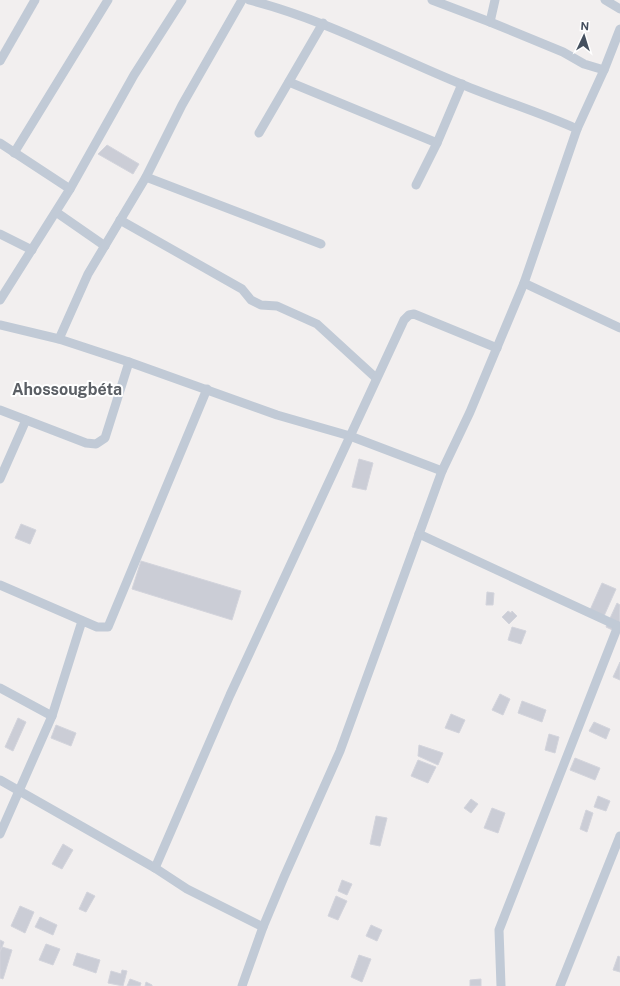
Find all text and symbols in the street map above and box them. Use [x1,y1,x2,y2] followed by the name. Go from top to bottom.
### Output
[564,16,604,56] north arrow
[580,20,589,32] text: N
[12,380,122,399] district label: Ahossougbéta

